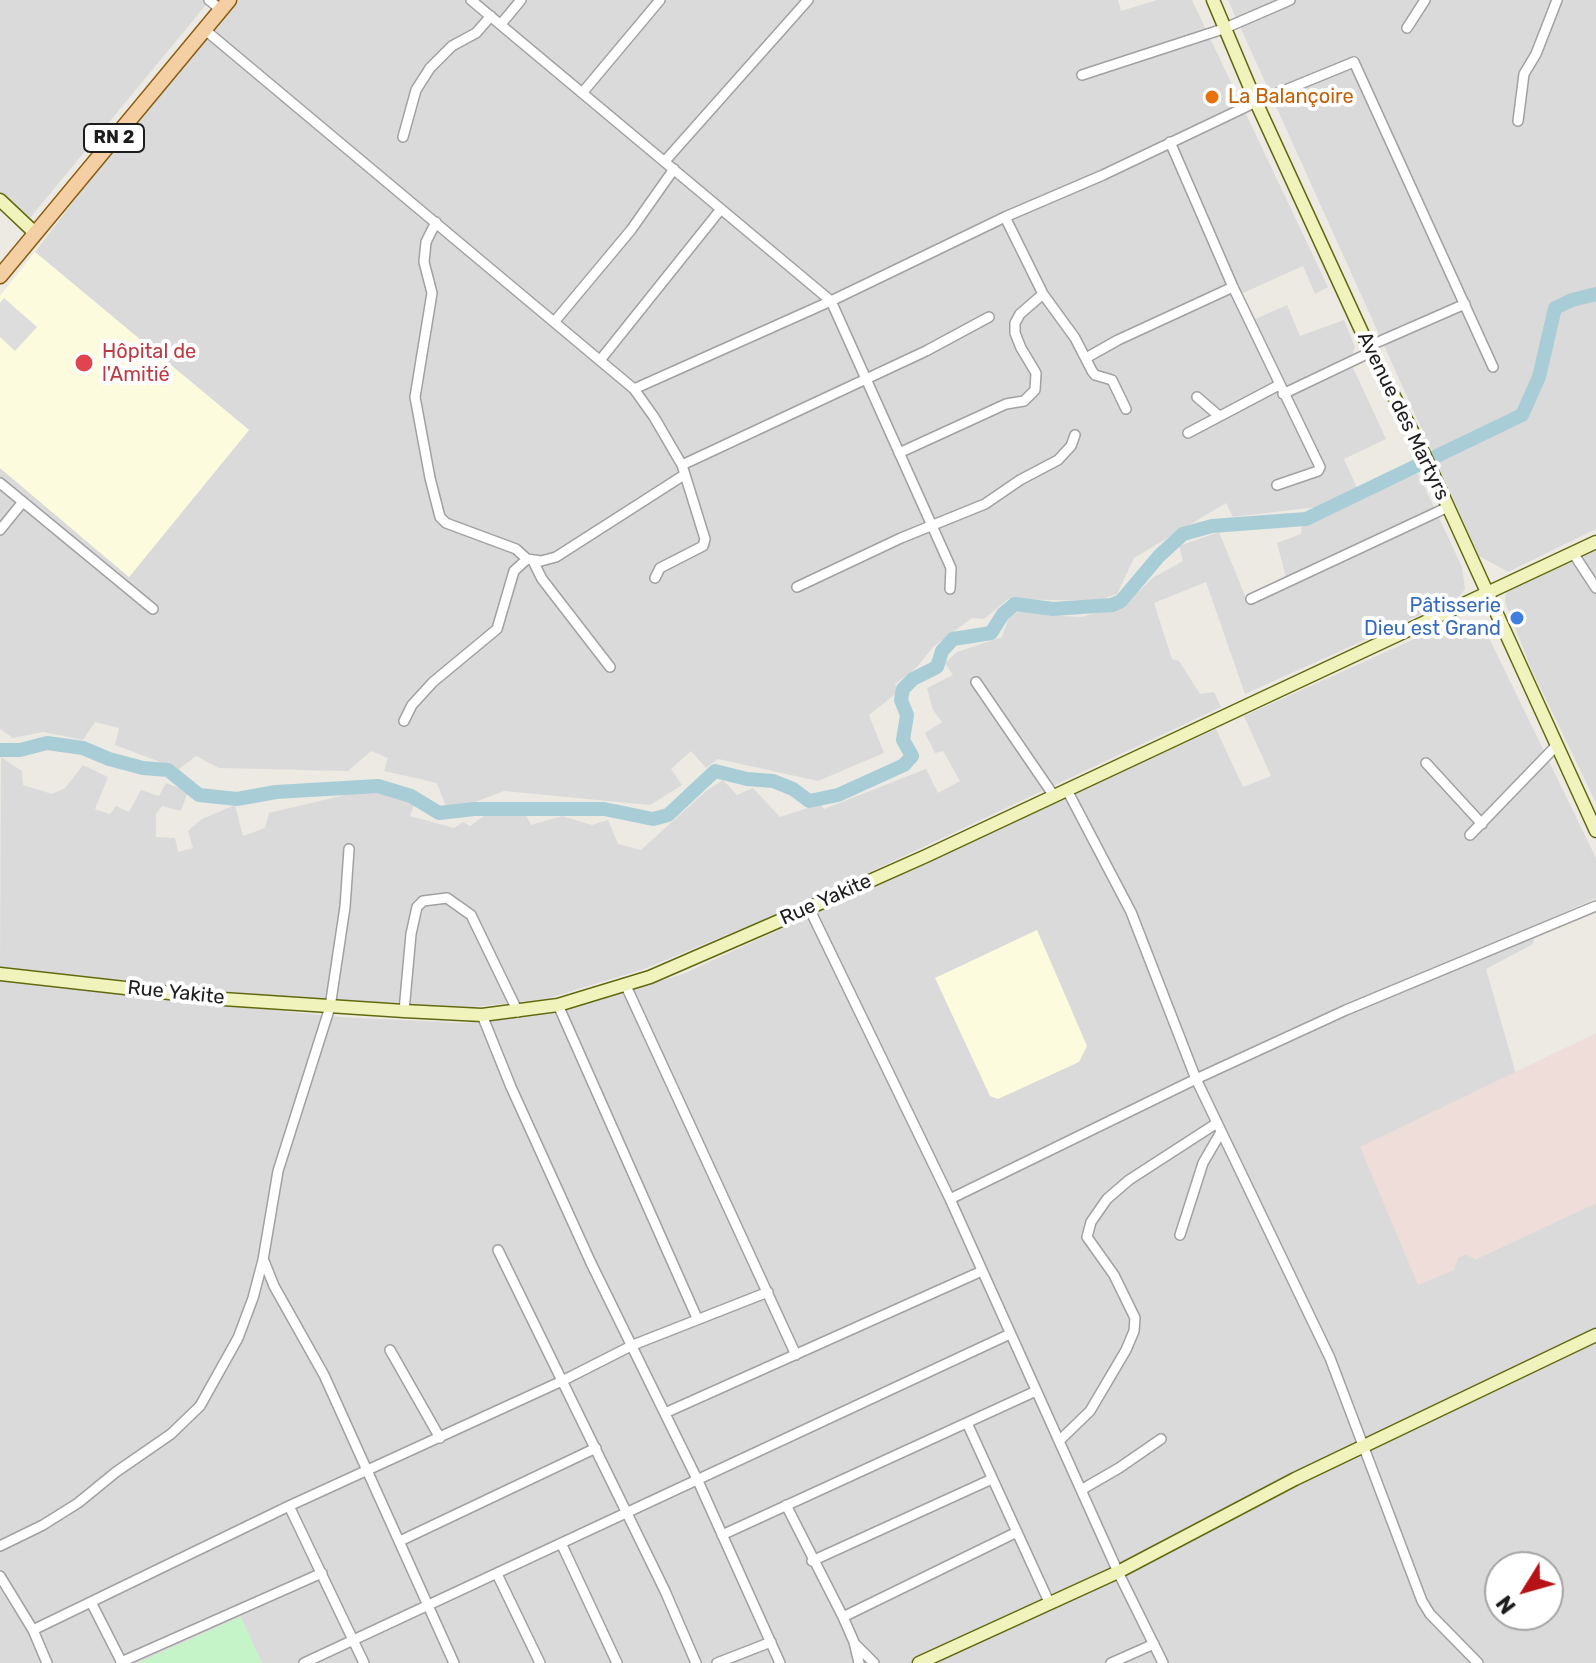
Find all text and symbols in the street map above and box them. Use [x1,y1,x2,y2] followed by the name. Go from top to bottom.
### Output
[1228,85,1354,109] place label: La Balançoire
[1203,88,1221,106] marker: La Balançoire
[84,124,144,152] road number: RN 2
[1352,328,1454,504] street label: Avenue des Martyrs
[102,340,196,387] place label: Hôpital de l'Amitié
[73,352,95,374] marker: Hôpital de l'Amitié
[1364,594,1501,641] place label: Pâtisserie Dieu est Grand
[1508,609,1526,627] marker: Pâtisserie Dieu est Grand
[777,869,875,931] street label: Rue Yakite
[126,976,226,1010] street label: Rue Yakite
[1484,1551,1564,1631] north arrow
[1490,1590,1522,1619] text: N

